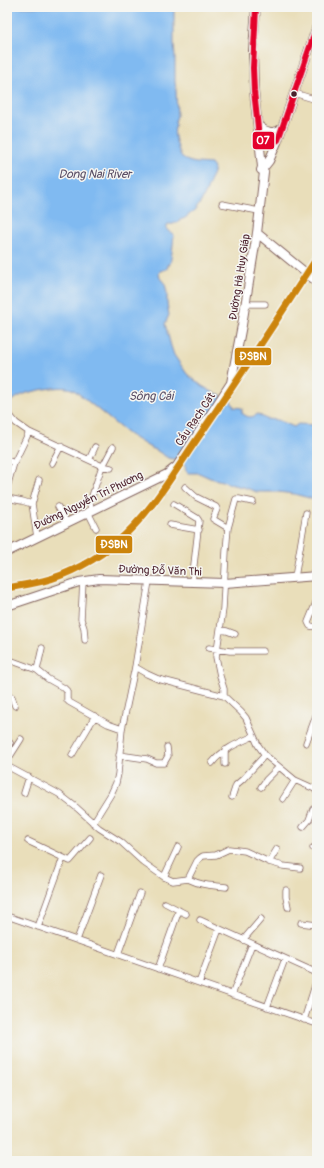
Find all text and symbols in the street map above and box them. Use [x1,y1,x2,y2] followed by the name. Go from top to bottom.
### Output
[289,89,299,99] unlabelled marker
[252,131,275,150] line badge: 07
[256,134,270,147] text: 07
[59,167,133,182] water label: Dong Nai River
[226,233,253,321] street label: Đường Hà Huy Giáp
[234,347,272,366] line badge: ĐSBN
[239,350,267,363] text: ĐSBN
[129,389,175,404] water label: Sông Cái
[172,389,218,449] street label: Cầu Rạch Cát
[31,467,145,533] street label: Đường Nguyễn Tri Phương
[95,535,133,554] line badge: ĐSBN
[100,538,128,551] text: ĐSBN
[118,563,202,578] street label: Đường Đỗ Văn Thi

